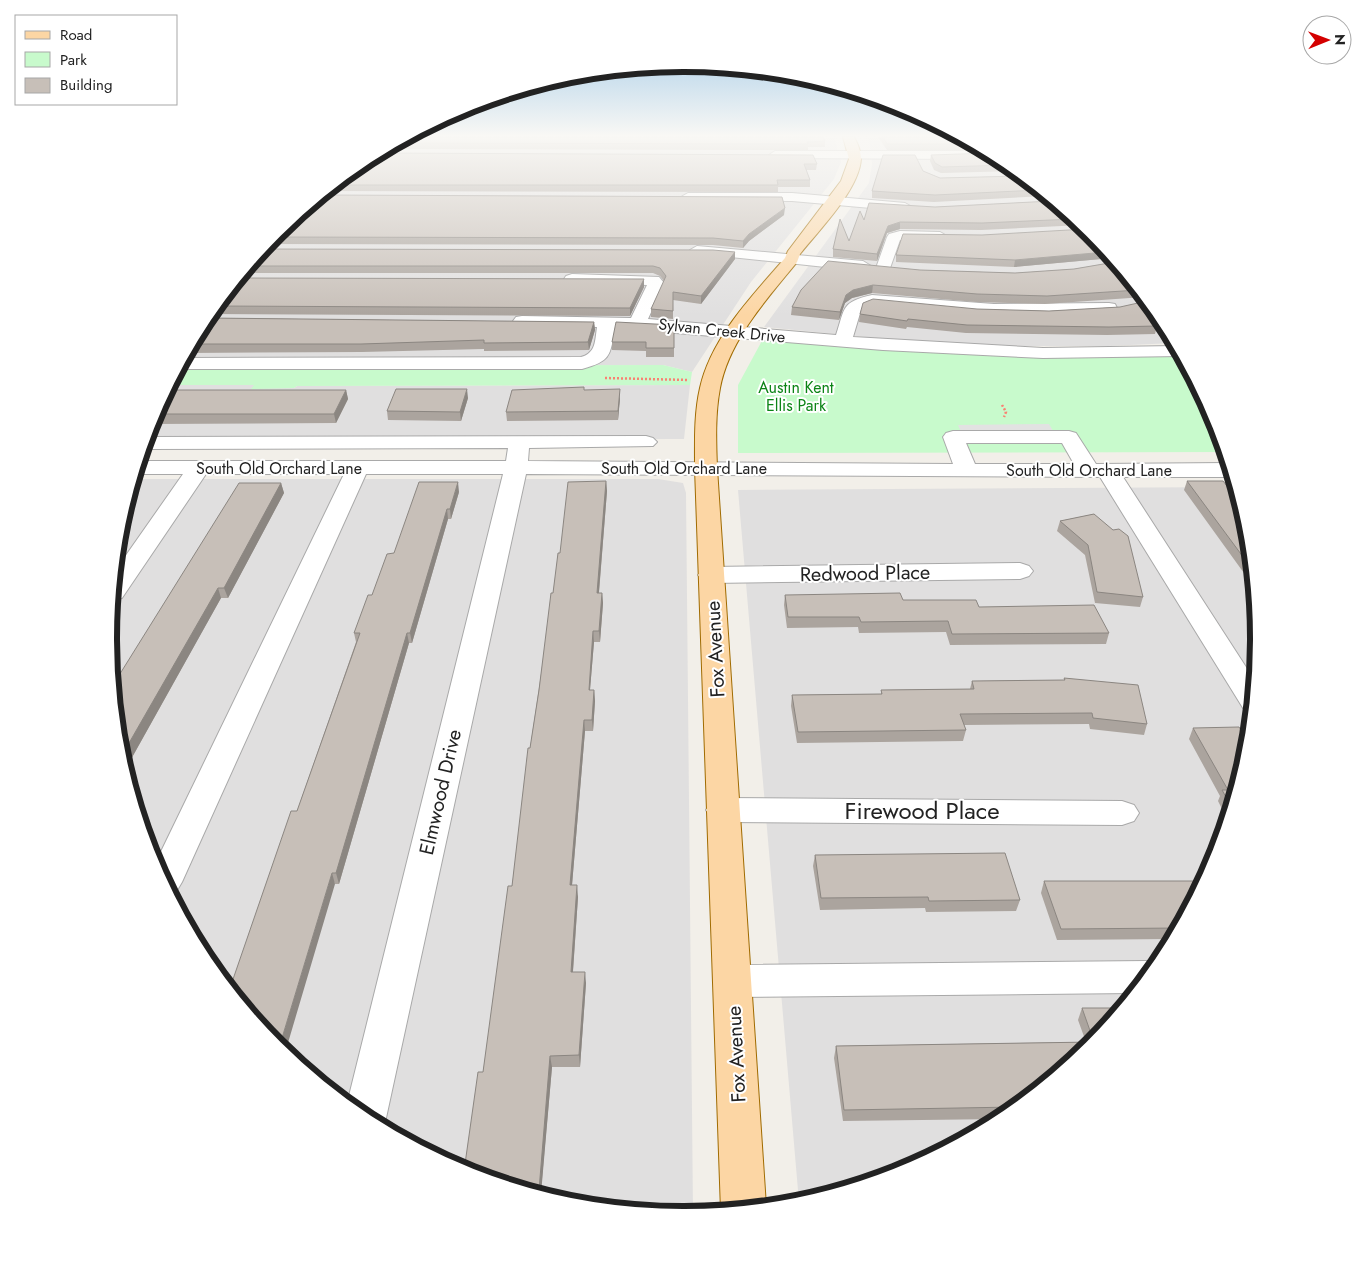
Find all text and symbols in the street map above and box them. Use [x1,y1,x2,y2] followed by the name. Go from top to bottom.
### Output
[15,15,178,105] legend
[1302,15,1352,65] north arrow
[60,24,92,46] text: Road
[1330,34,1350,46] text: N
[60,49,87,71] text: Park
[60,74,112,96] text: Building
[657,312,787,349] street label: Sylvan Creek Drive
[758,376,834,417] park label: Austin Kent Ellis Park
[196,457,362,480] street label: South Old Orchard Lane
[601,457,767,480] street label: South Old Orchard Lane
[1006,459,1172,482] street label: South Old Orchard Lane
[800,558,930,589] street label: Redwood Place
[698,600,733,698] street label: Fox Avenue
[412,726,469,858] street label: Elmwood Drive
[844,793,1000,828] street label: Firewood Place
[719,1005,754,1103] street label: Fox Avenue

